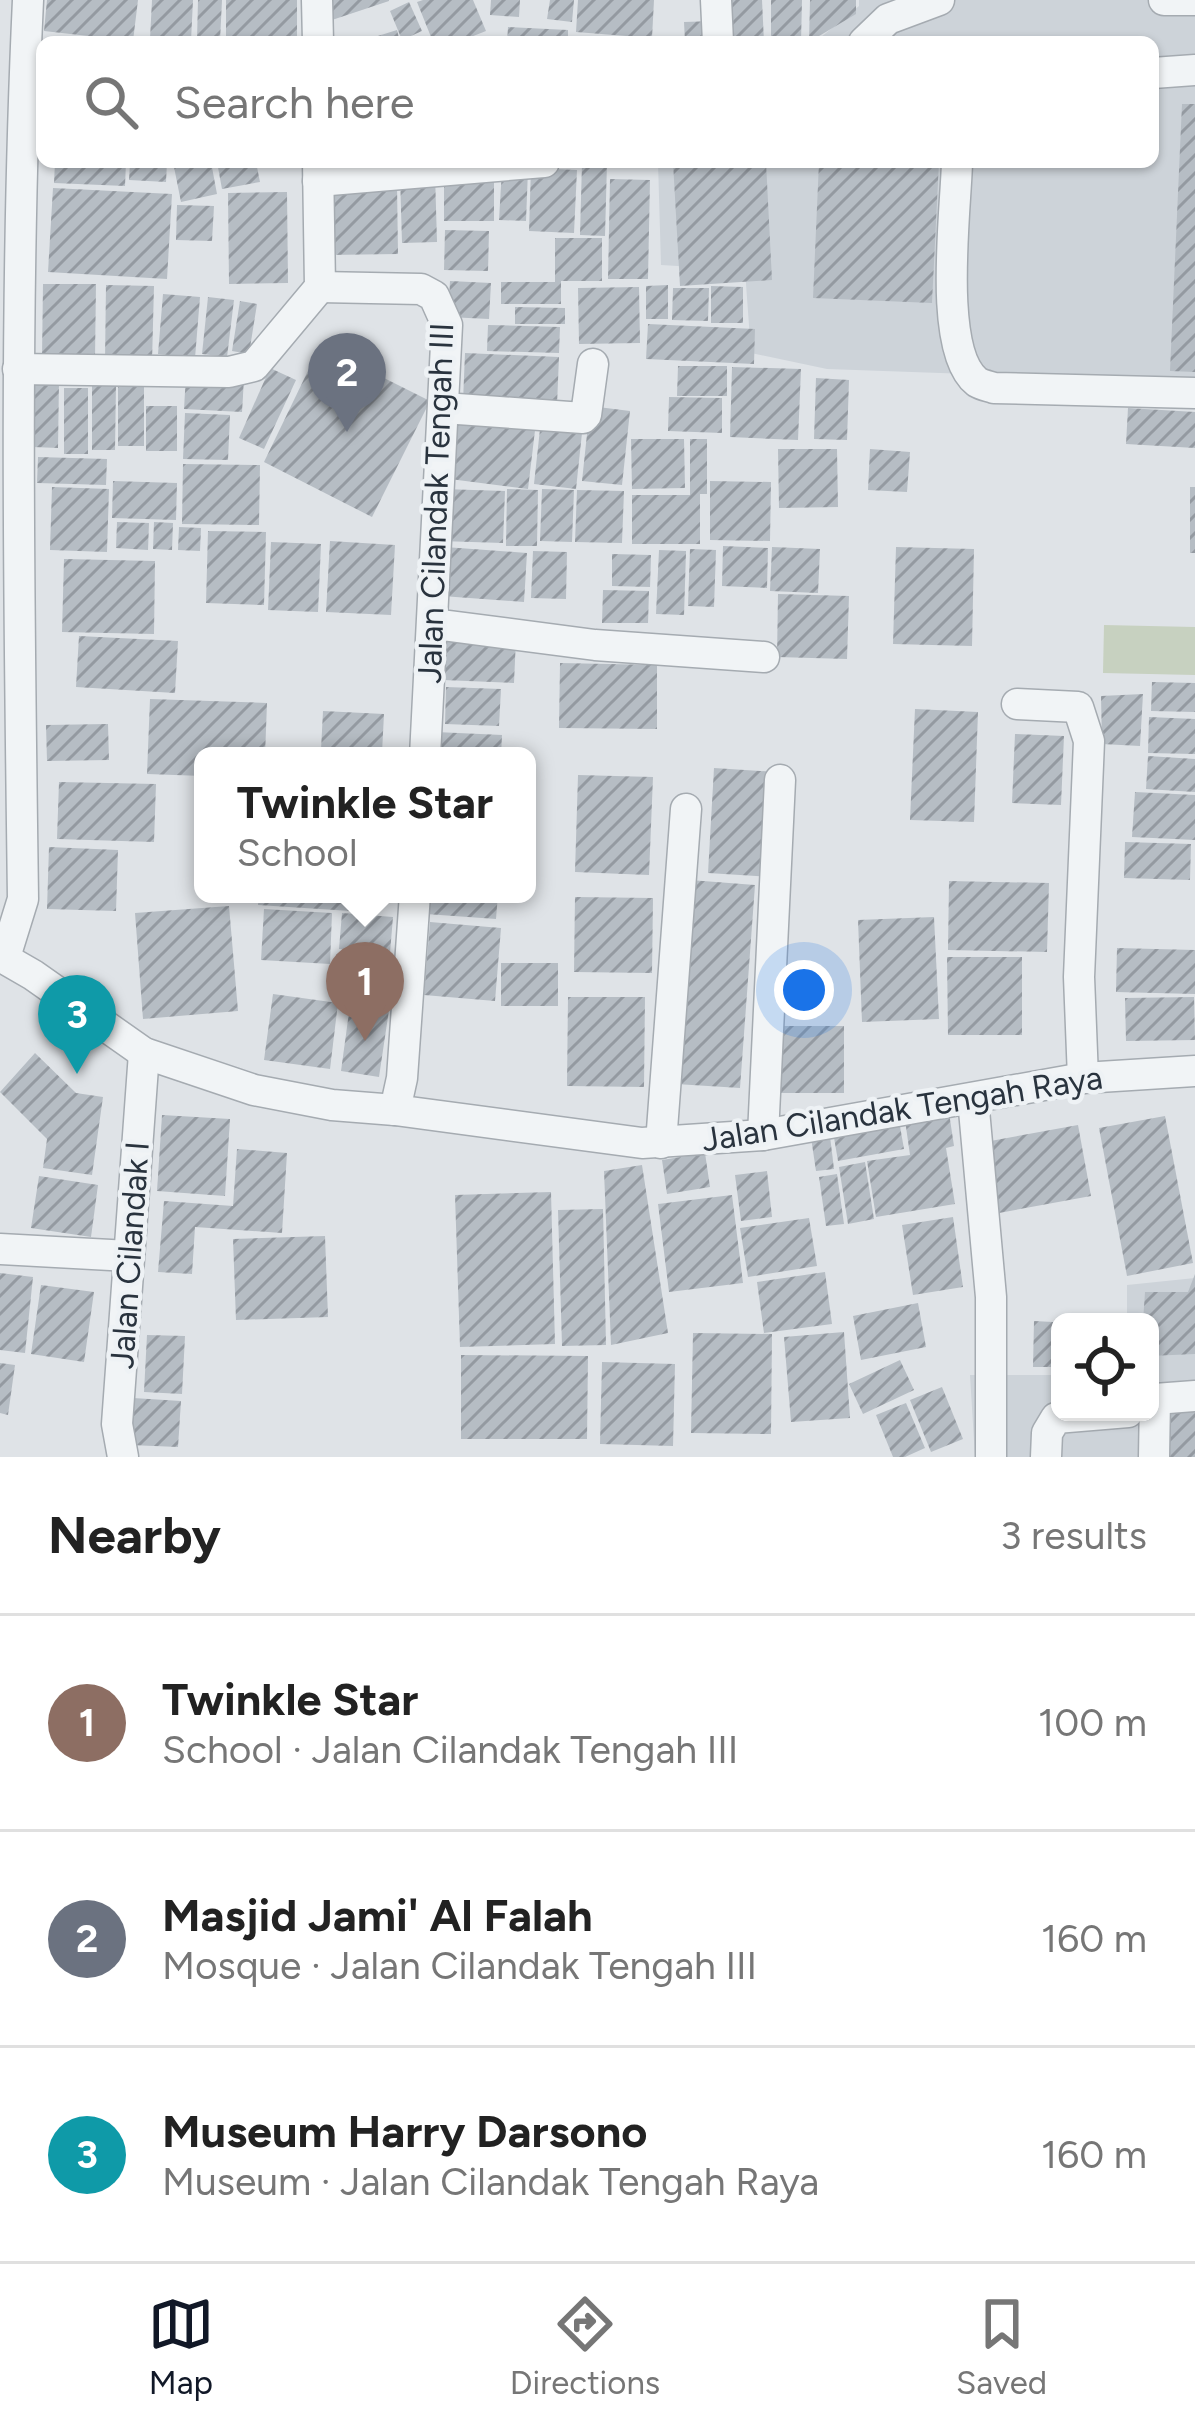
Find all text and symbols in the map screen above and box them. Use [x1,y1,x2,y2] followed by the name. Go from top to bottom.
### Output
[36,36,1159,168] search box
[78,69,144,135] icon: search
[174,75,414,129] text: Search here
[410,322,461,684] street label: Jalan Cilandak Tengah III
[308,333,386,432] pin: 2
[194,747,536,903] popup
[237,775,493,829] text: Twinkle Star
[237,829,358,876] text: School
[326,942,404,1041] pin: 1
[774,960,834,1020] your location
[38,975,116,1074] pin: 3
[699,1058,1105,1159] street label: Jalan Cilandak Tengah Raya
[102,1140,157,1370] street label: Jalan Cilandak I
[1051,1313,1159,1421] map controls
[1051,1313,1159,1421] button: locate
[48,1505,221,1566] text: Nearby
[1000,1512,1147,1559] text: 3 results
[162,1672,418,1726] text: Twinkle Star
[79,1699,95,1746] text: 1
[1038,1699,1147,1746] text: 100 m
[162,1726,738,1773] text: School · Jalan Cilandak Tengah III
[162,1888,593,1942] text: Masjid Jami' Al Falah
[76,1915,98,1962] text: 2
[1041,1915,1147,1962] text: 160 m
[162,1942,757,1989] text: Mosque · Jalan Cilandak Tengah III
[162,2104,647,2158] text: Museum Harry Darsono
[76,2131,98,2178] text: 3
[1041,2131,1147,2178] text: 160 m
[162,2158,819,2205] text: Museum · Jalan Cilandak Tengah Raya
[148,2291,214,2402] tab: Map
[510,2291,660,2402] tab: Directions
[956,2291,1047,2402] tab: Saved

